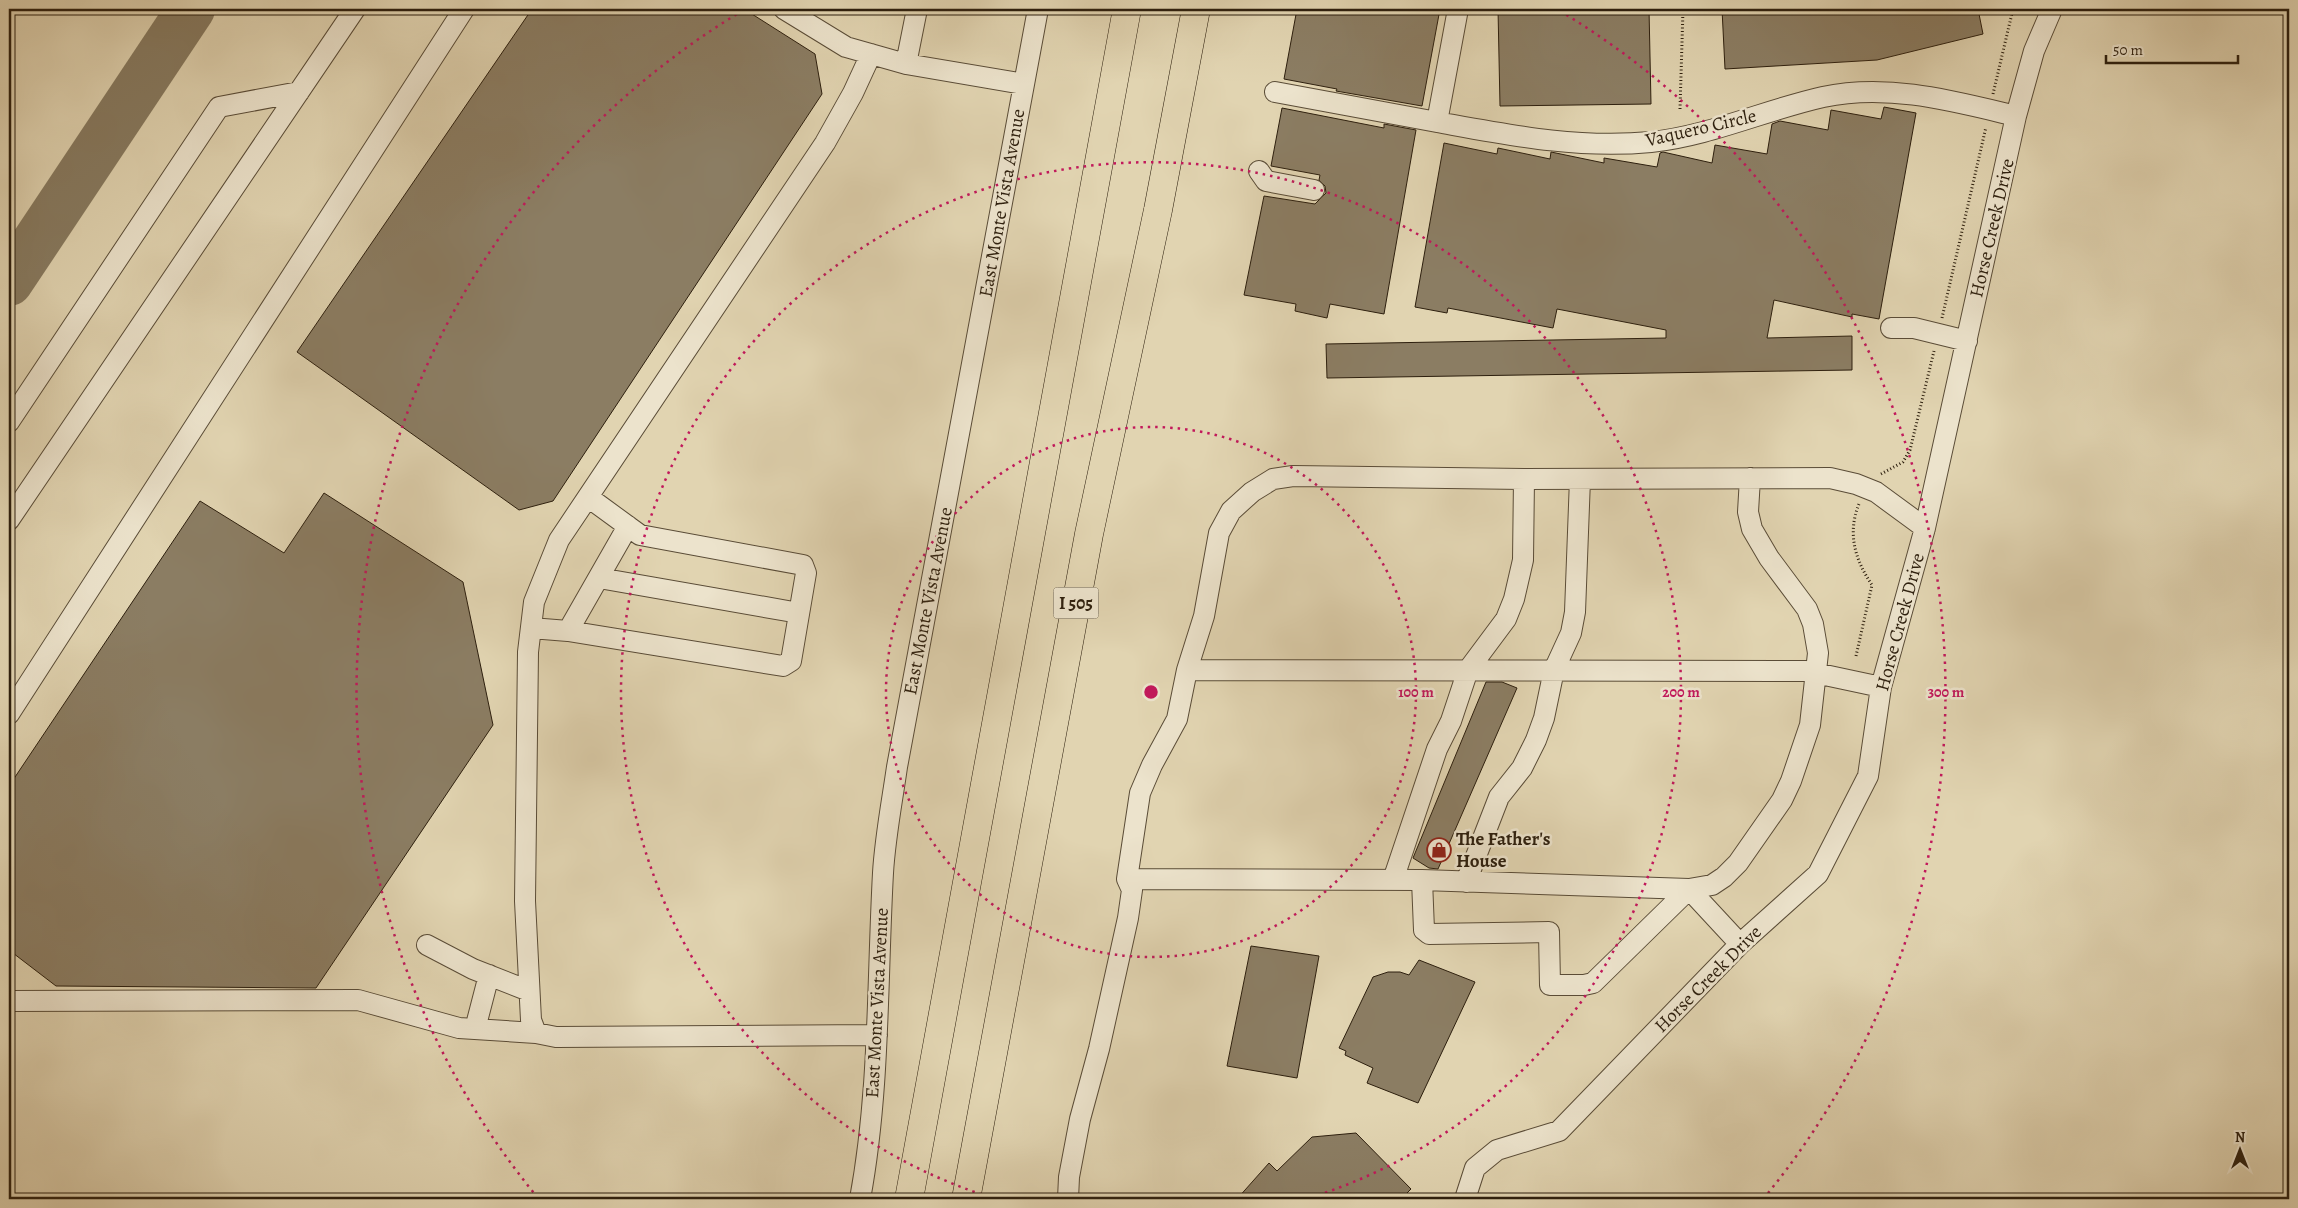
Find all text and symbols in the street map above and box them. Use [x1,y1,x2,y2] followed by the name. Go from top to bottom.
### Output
[2106,32,2238,64] scale bar
[2113,40,2143,60] text: 50 m
[1642,103,1759,154] street label: Vaquero Circle
[973,107,1031,299] street label: East Monte Vista Avenue
[1963,156,2021,300] street label: Horse Creek Drive
[897,505,959,697] street label: East Monte Vista Avenue
[1869,550,1931,694] street label: Horse Creek Drive
[1054,588,1098,618] road number: I 505
[1398,682,1434,702] text: 100 m
[1662,682,1700,702] text: 200 m
[1928,682,1965,702] text: 300 m
[1142,683,1160,701] centre of rings
[1456,826,1551,874] place label: The Father's House
[1426,837,1452,863] shop icon: The Father's House
[859,907,895,1099] street label: East Monte Vista Avenue
[1649,920,1767,1038] street label: Horse Creek Drive
[2216,1126,2266,1176] north arrow
[2235,1128,2245,1147] text: N

